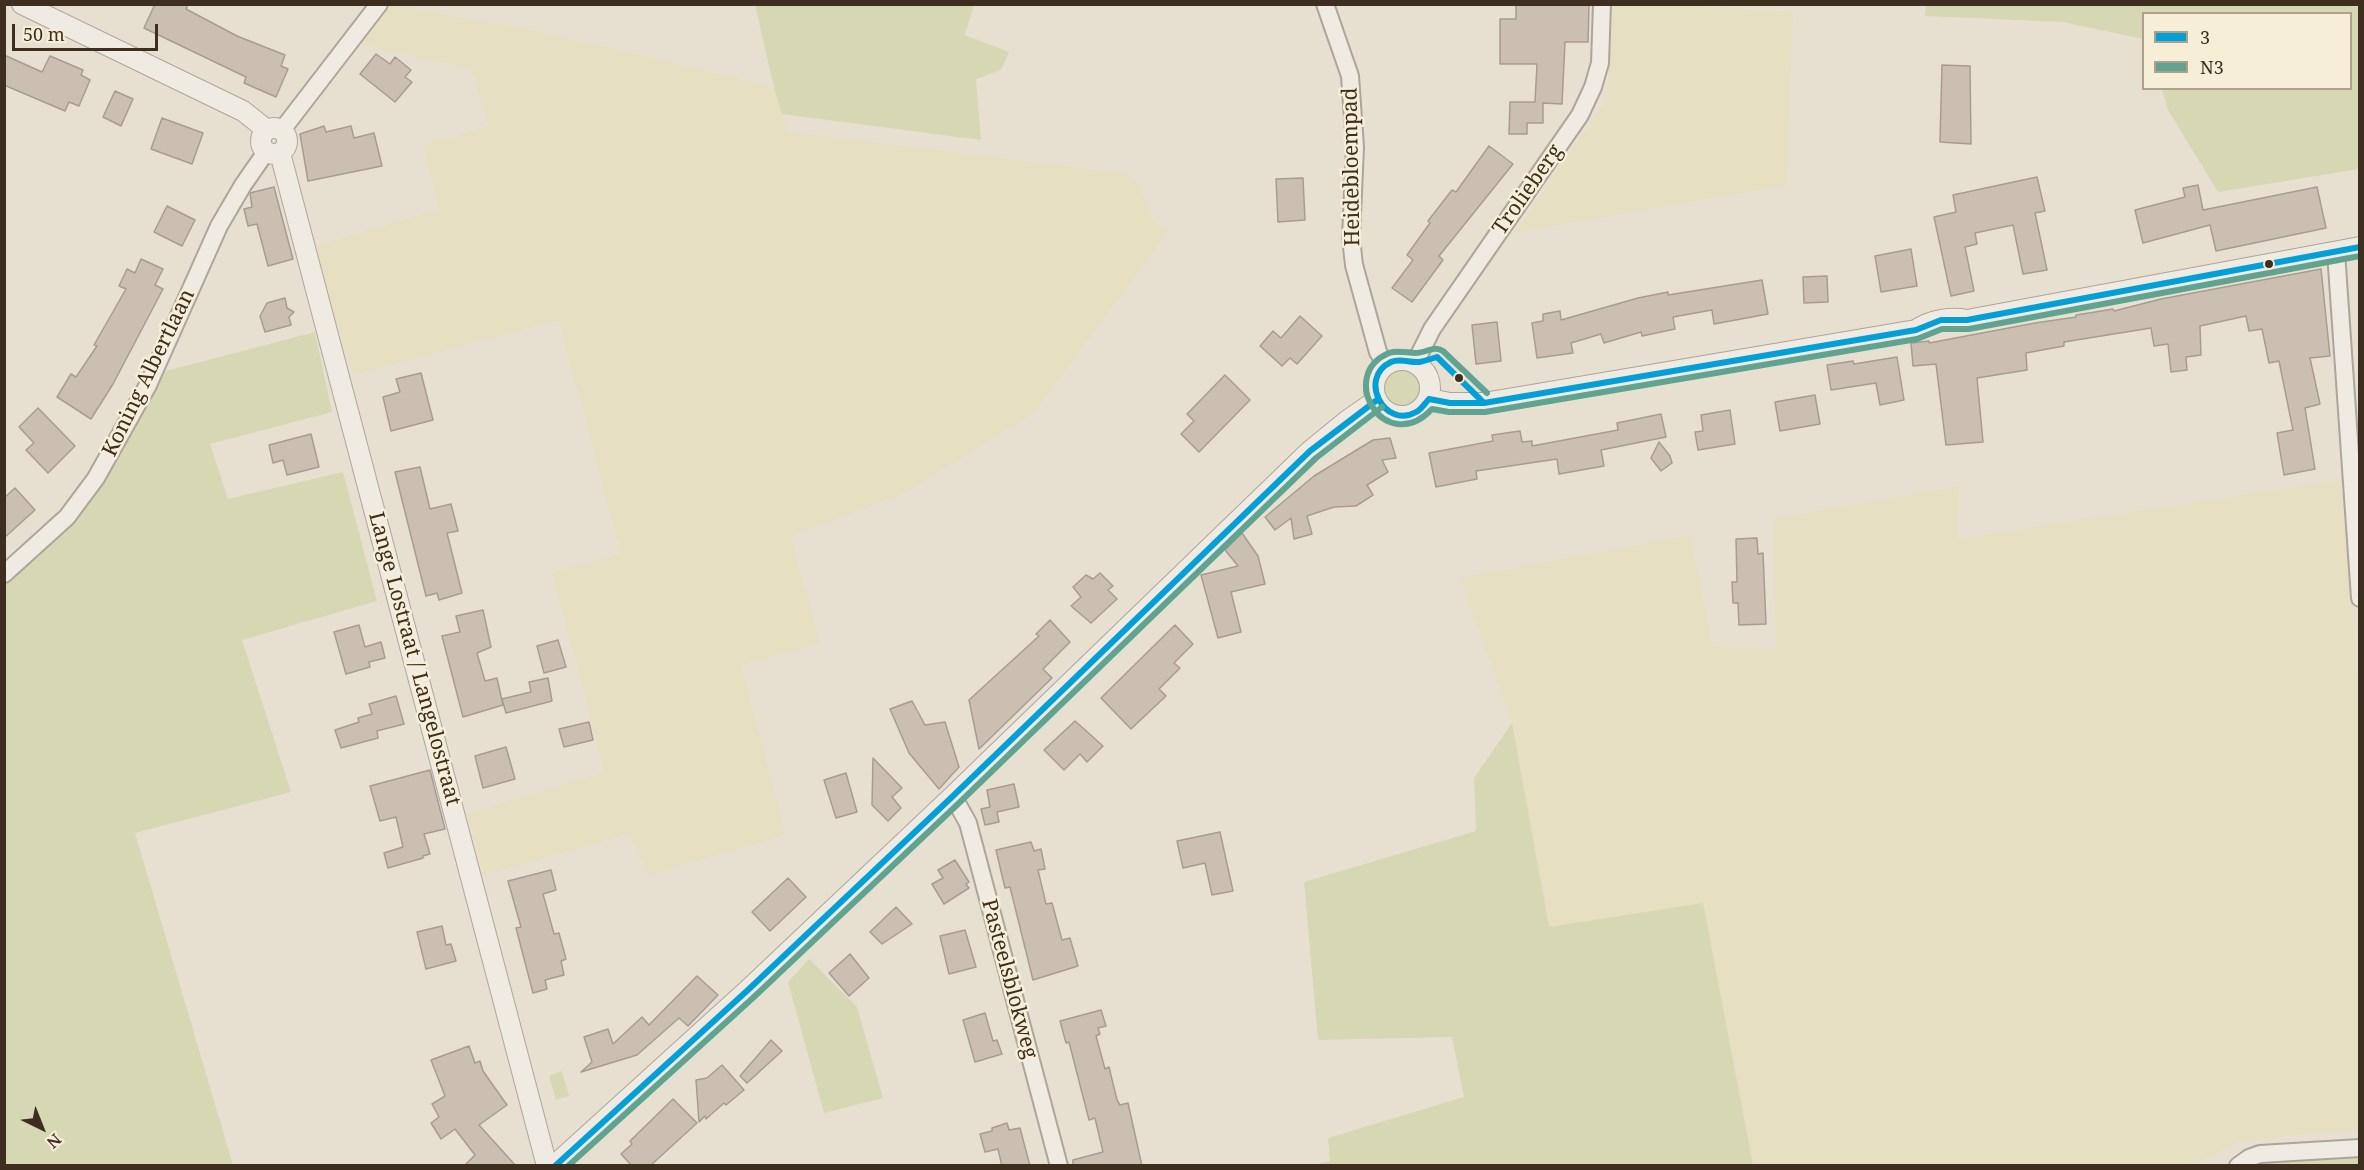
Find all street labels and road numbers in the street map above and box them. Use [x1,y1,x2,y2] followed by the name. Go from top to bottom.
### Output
[1338,87,1366,247] street label: Heidebloempad
[1488,140,1568,240] street label: Trolieberg
[97,285,201,461] street label: Koning Albertlaan
[363,509,465,809] street label: Lange Lostraat / Langelostraat
[976,896,1042,1062] street label: Pasteelsblokweg

